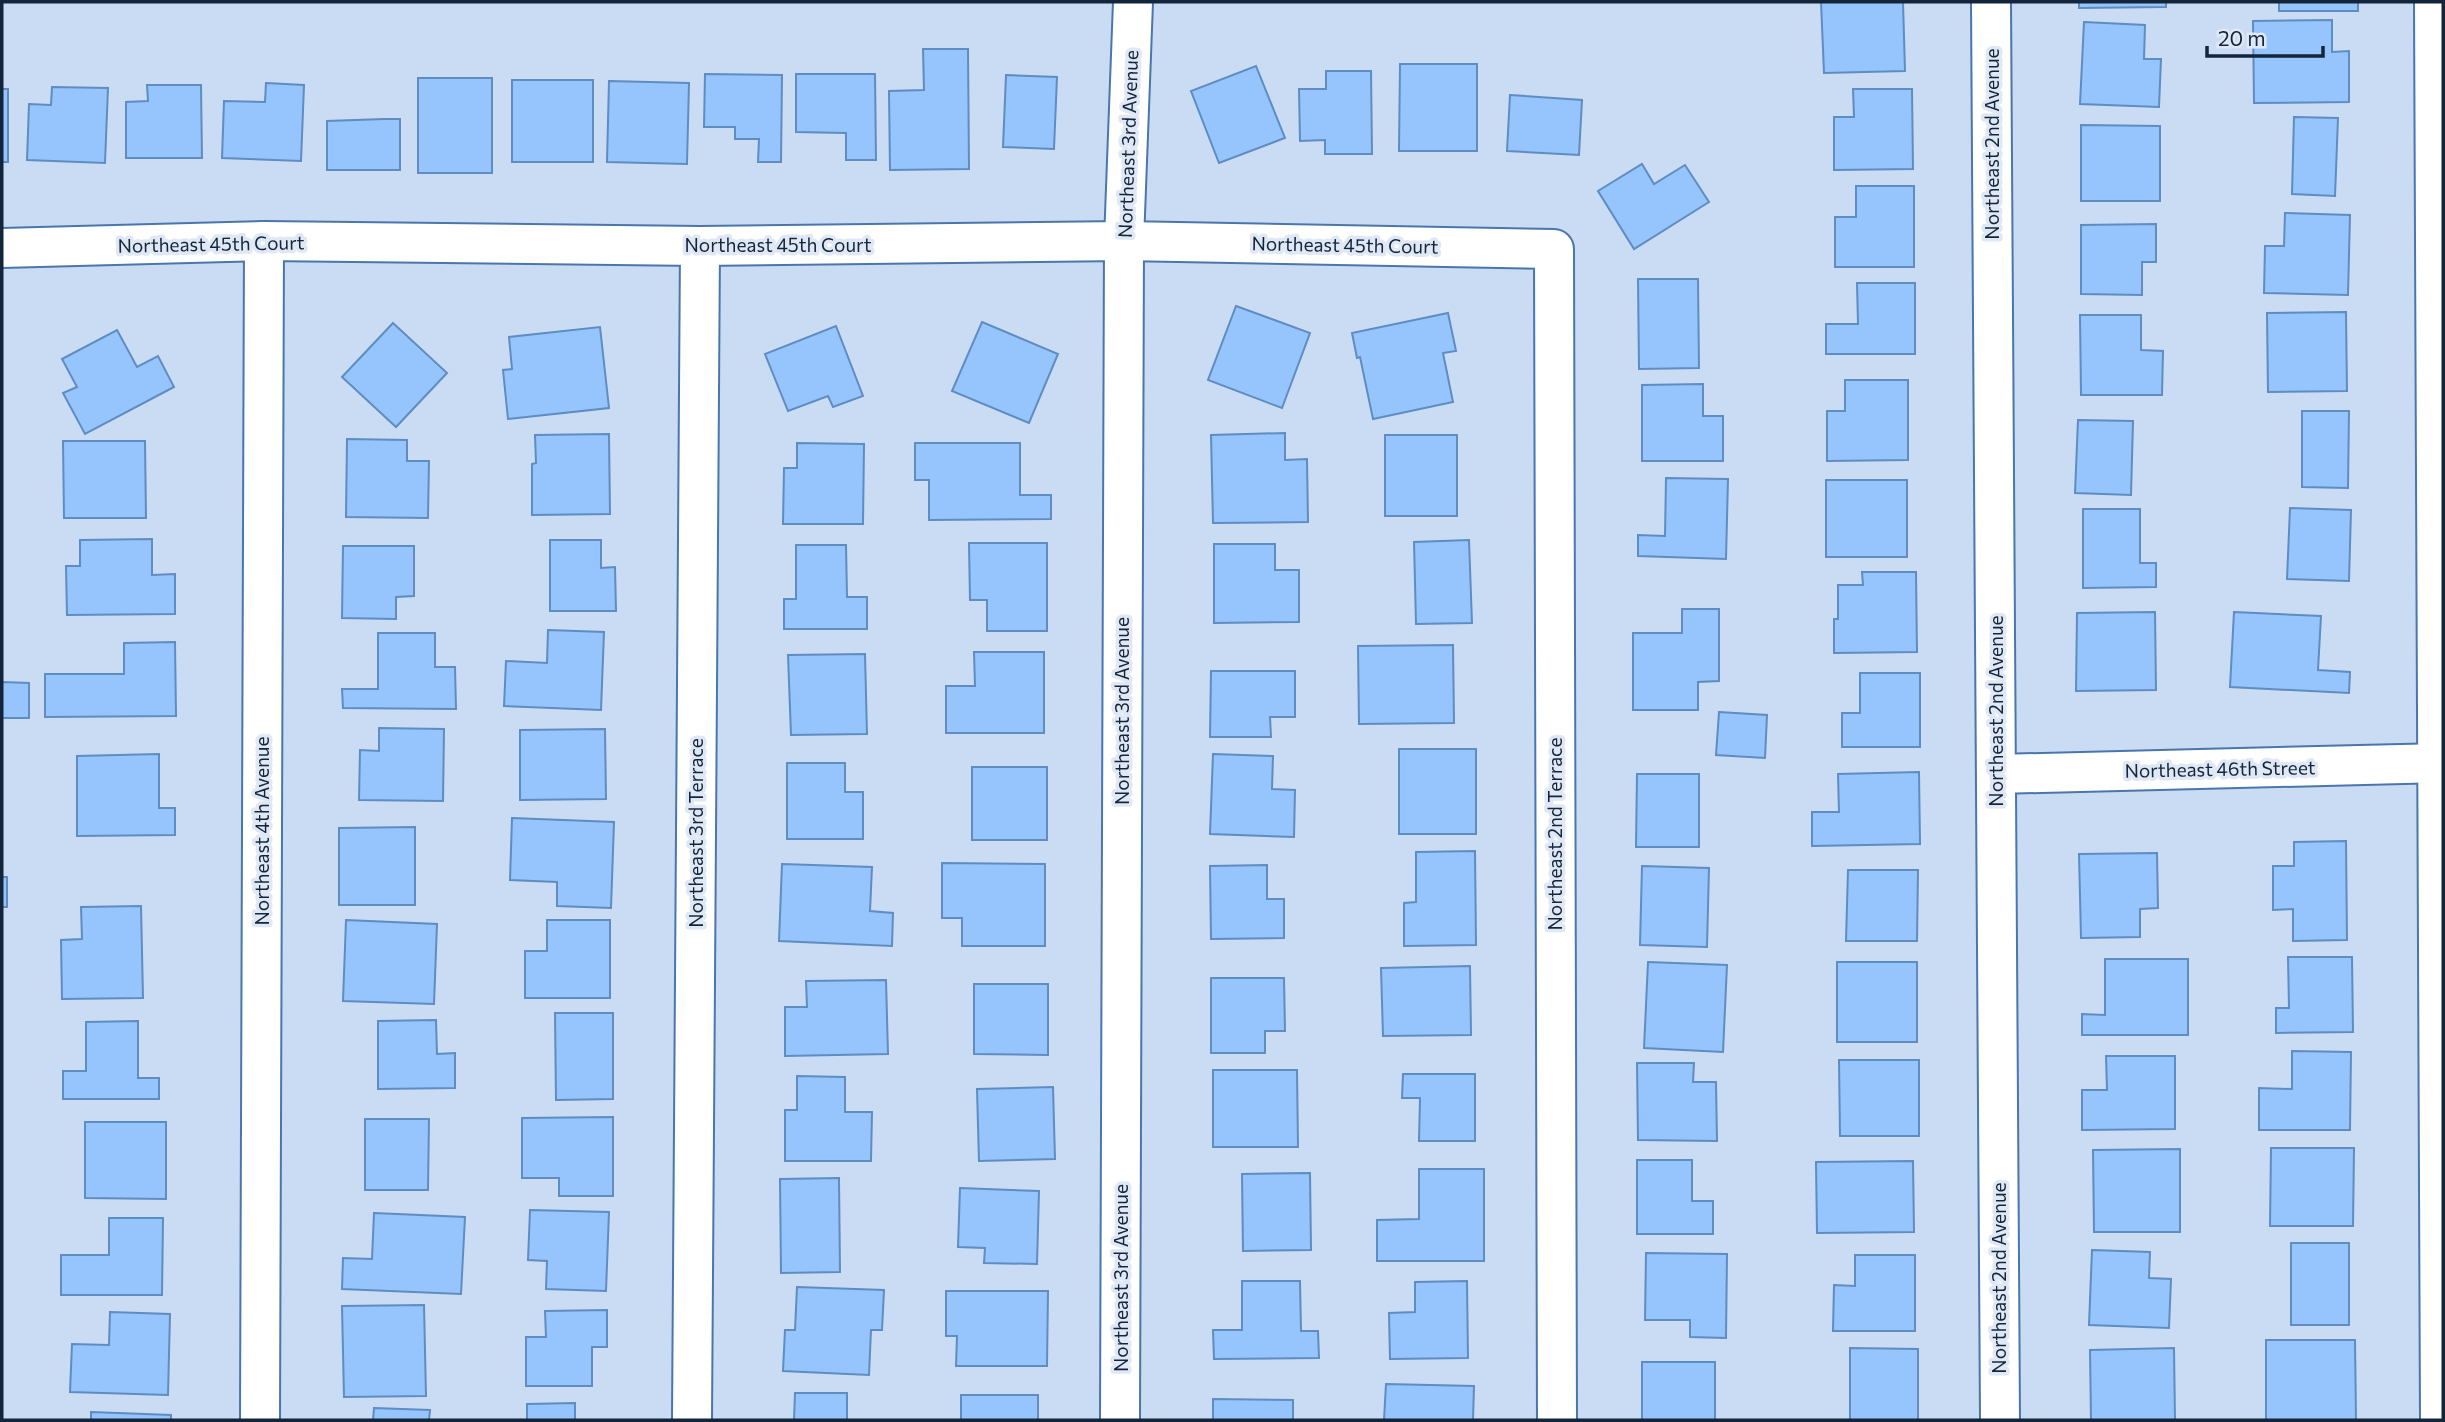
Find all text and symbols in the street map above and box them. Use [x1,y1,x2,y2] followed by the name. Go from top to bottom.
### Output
[2207,14,2322,58] scale bar
[2218,25,2266,50] text: 20 m
[1980,48,2003,240] street label: Northeast 2nd Avenue
[1113,50,1142,238] street label: Northeast 3rd Avenue
[117,230,305,257] street label: Northeast 45th Court
[1251,231,1439,258] street label: Northeast 45th Court
[685,233,872,256] street label: Northeast 45th Court
[1984,615,2007,807] street label: Northeast 2nd Avenue
[1110,617,1133,805] street label: Northeast 3rd Avenue
[250,737,273,925] street label: Northeast 4th Avenue
[1543,737,1566,931] street label: Northeast 2nd Terrace
[684,738,707,928] street label: Northeast 3rd Terrace
[2124,755,2316,782] street label: Northeast 46th Street
[1987,1182,2010,1374] street label: Northeast 2nd Avenue
[1109,1184,1132,1372] street label: Northeast 3rd Avenue

